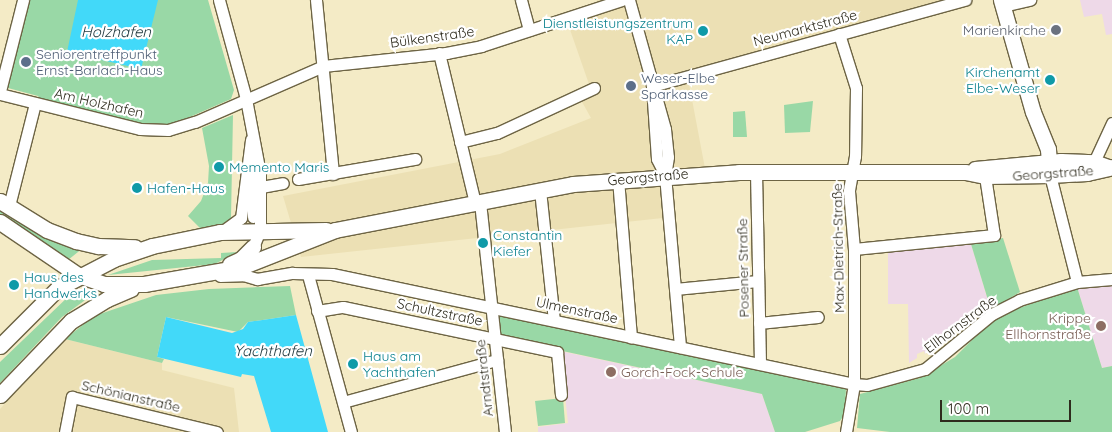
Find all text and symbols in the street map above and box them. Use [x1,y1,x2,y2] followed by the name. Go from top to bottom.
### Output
[751,6,859,50] street label: Neumarktstraße
[543,15,693,48] place label: Dienstleistungszentrum KAP
[963,22,1046,38] place label: Marienkirche
[81,23,151,41] water label: Holzhafen
[389,23,475,51] street label: Bülkenstraße
[1050,24,1062,36] marker: Marienkirche
[697,25,709,37] marker: Dienstleistungszentrum KAP
[36,46,163,78] place label: Seniorentreffpunkt Ernst-Barlach-Haus
[20,56,32,68] marker: Seniorentreffpunkt Ernst-Barlach-Haus
[965,64,1040,96] place label: Kirchenamt Elbe-Weser
[641,70,715,102] place label: Weser-Elbe Sparkasse
[1044,74,1056,86] marker: Kirchenamt Elbe-Weser
[625,80,637,92] marker: Weser-Elbe Sparkasse
[53,85,145,121] street label: Am Holzhafen
[229,159,329,175] place label: Memento Maris
[213,161,225,173] marker: Memento Maris
[1012,162,1094,184] street label: Georgstraße
[607,165,689,189] street label: Georgstraße
[147,180,224,196] place label: Hafen-Haus
[131,182,143,194] marker: Hafen-Haus
[828,183,848,313] street label: Max-Dietrich-Straße
[734,218,752,318] street label: Posener Straße
[493,227,562,260] place label: Constantin Kiefer
[477,237,489,249] marker: Constantin Kiefer
[24,269,97,302] place label: Haus des Handwerks
[8,279,20,291] marker: Haus des Handwerks
[921,292,999,356] street label: Ellhornstraße
[534,293,620,327] street label: Ulmenstraße
[396,295,484,329] street label: Schultzstraße
[1005,310,1091,342] place label: Krippe Ellhornstraße
[1095,320,1107,332] marker: Krippe Ellhornstraße
[472,339,496,417] street label: Arndtstraße
[234,342,312,360] water label: Yachthafen
[363,348,436,381] place label: Haus am Yachthafen
[347,358,359,370] marker: Haus am Yachthafen
[621,364,743,380] place label: Gorch-Fock-Schule
[605,366,617,378] marker: Gorch-Fock-Schule
[80,376,182,416] street label: Schönianstraße
[942,390,1073,422] scale bar
[948,399,989,418] text: 100 m

